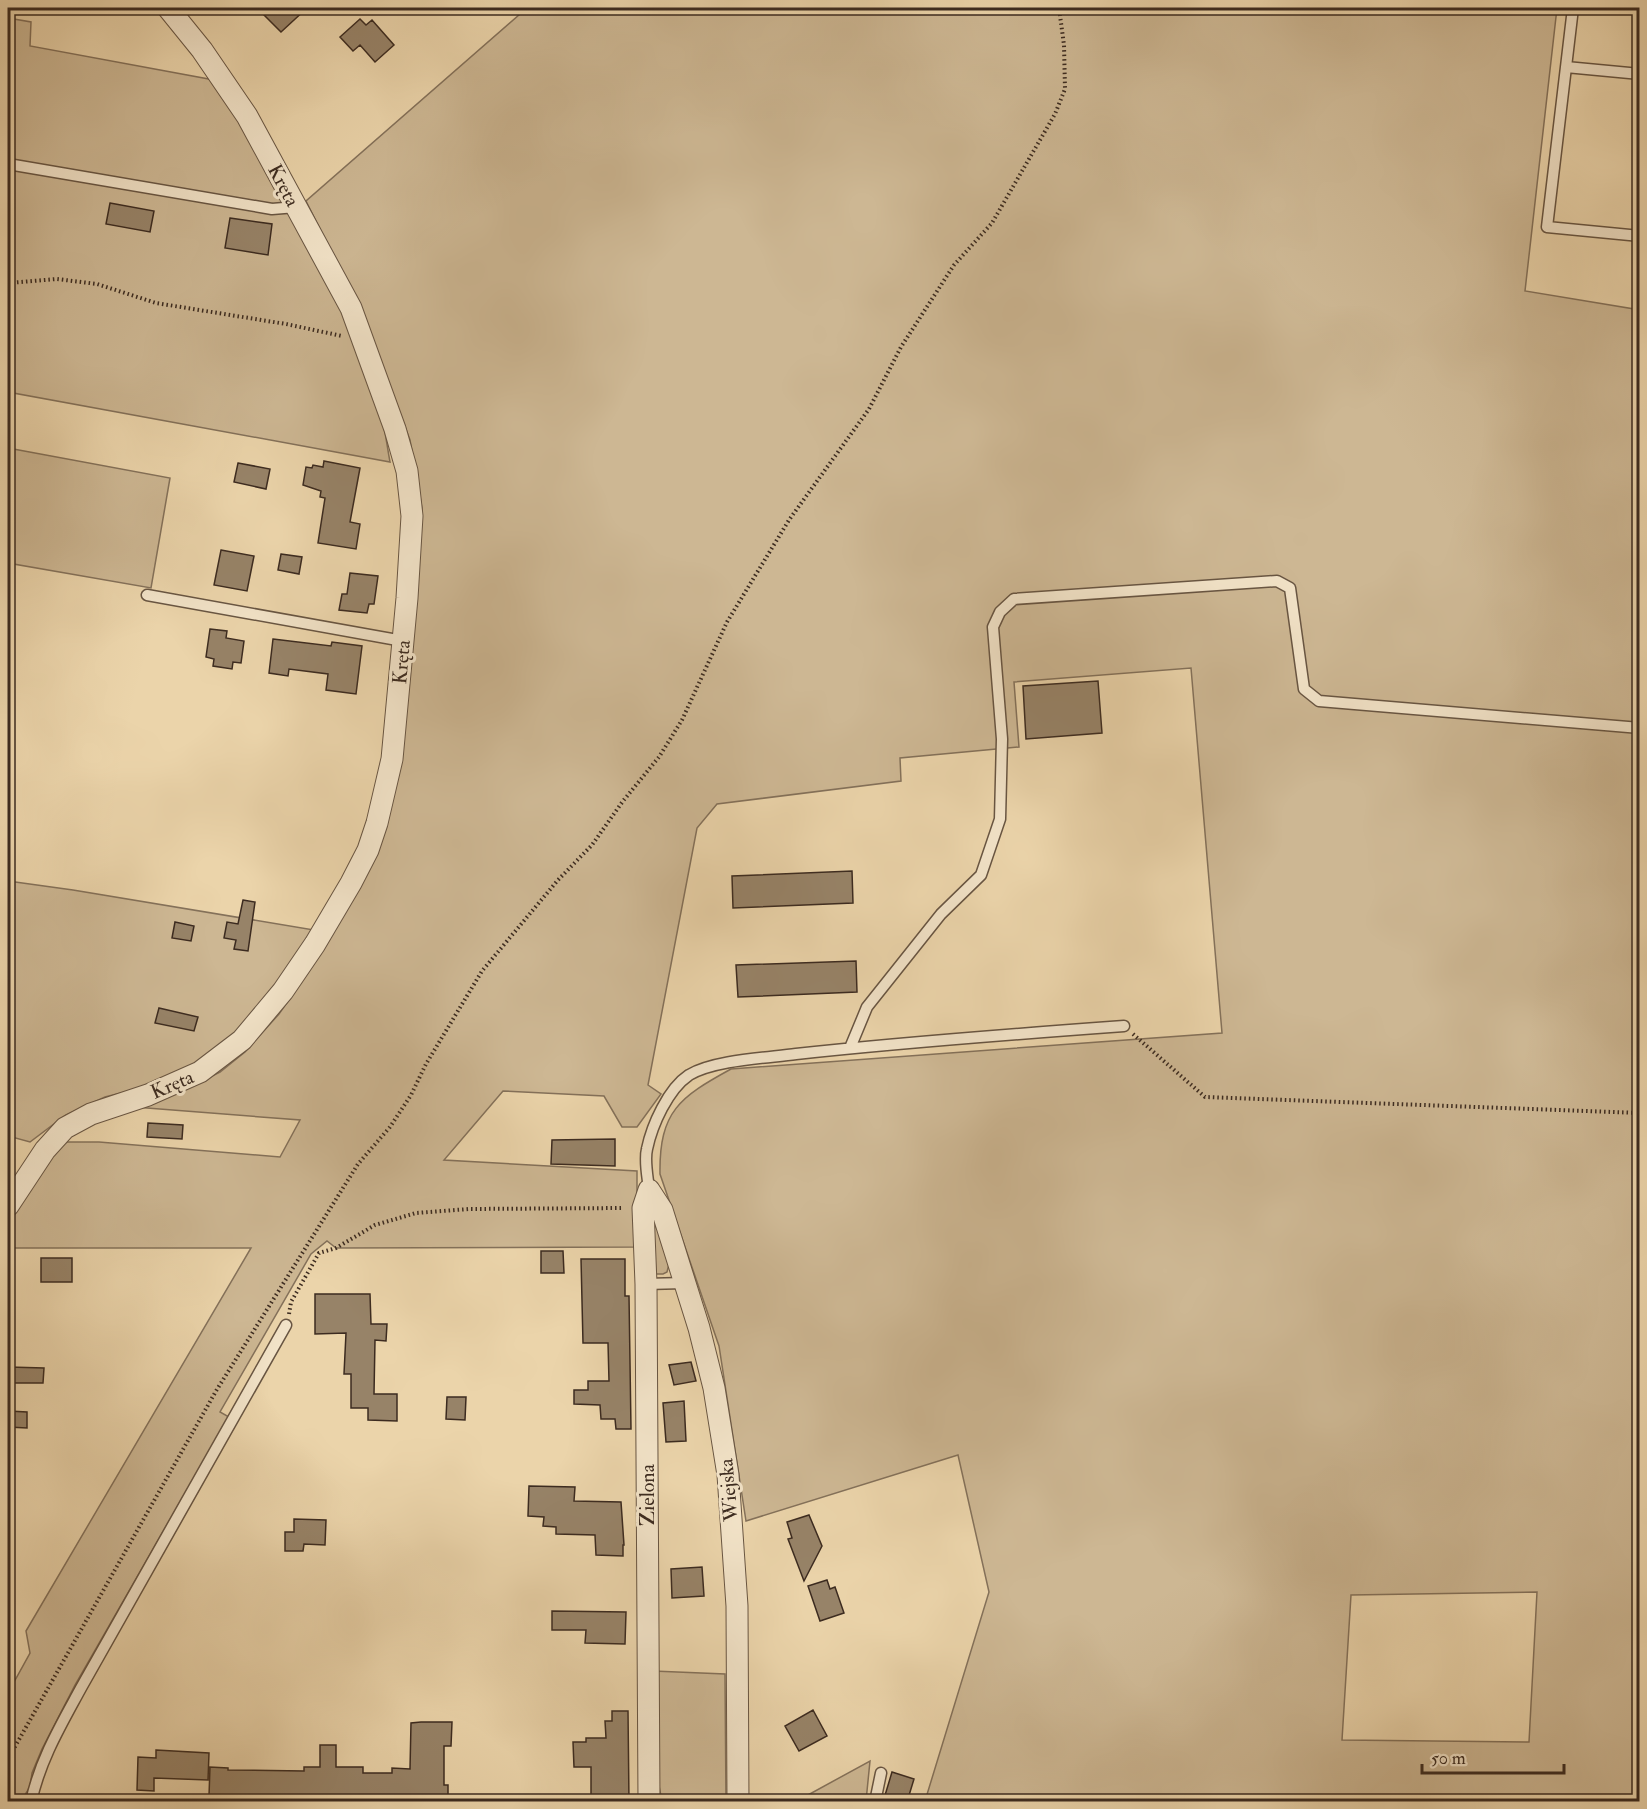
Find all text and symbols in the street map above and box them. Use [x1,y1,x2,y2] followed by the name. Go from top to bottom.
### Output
[262,160,305,211] street label: Kręta
[387,638,416,685] street label: Kręta
[147,1064,198,1105] street label: Kręta
[713,1457,744,1523] street label: Wiejska
[635,1463,660,1526] street label: Zielona
[1422,1737,1564,1775] scale bar
[1431,1747,1466,1770] text: 50 m

